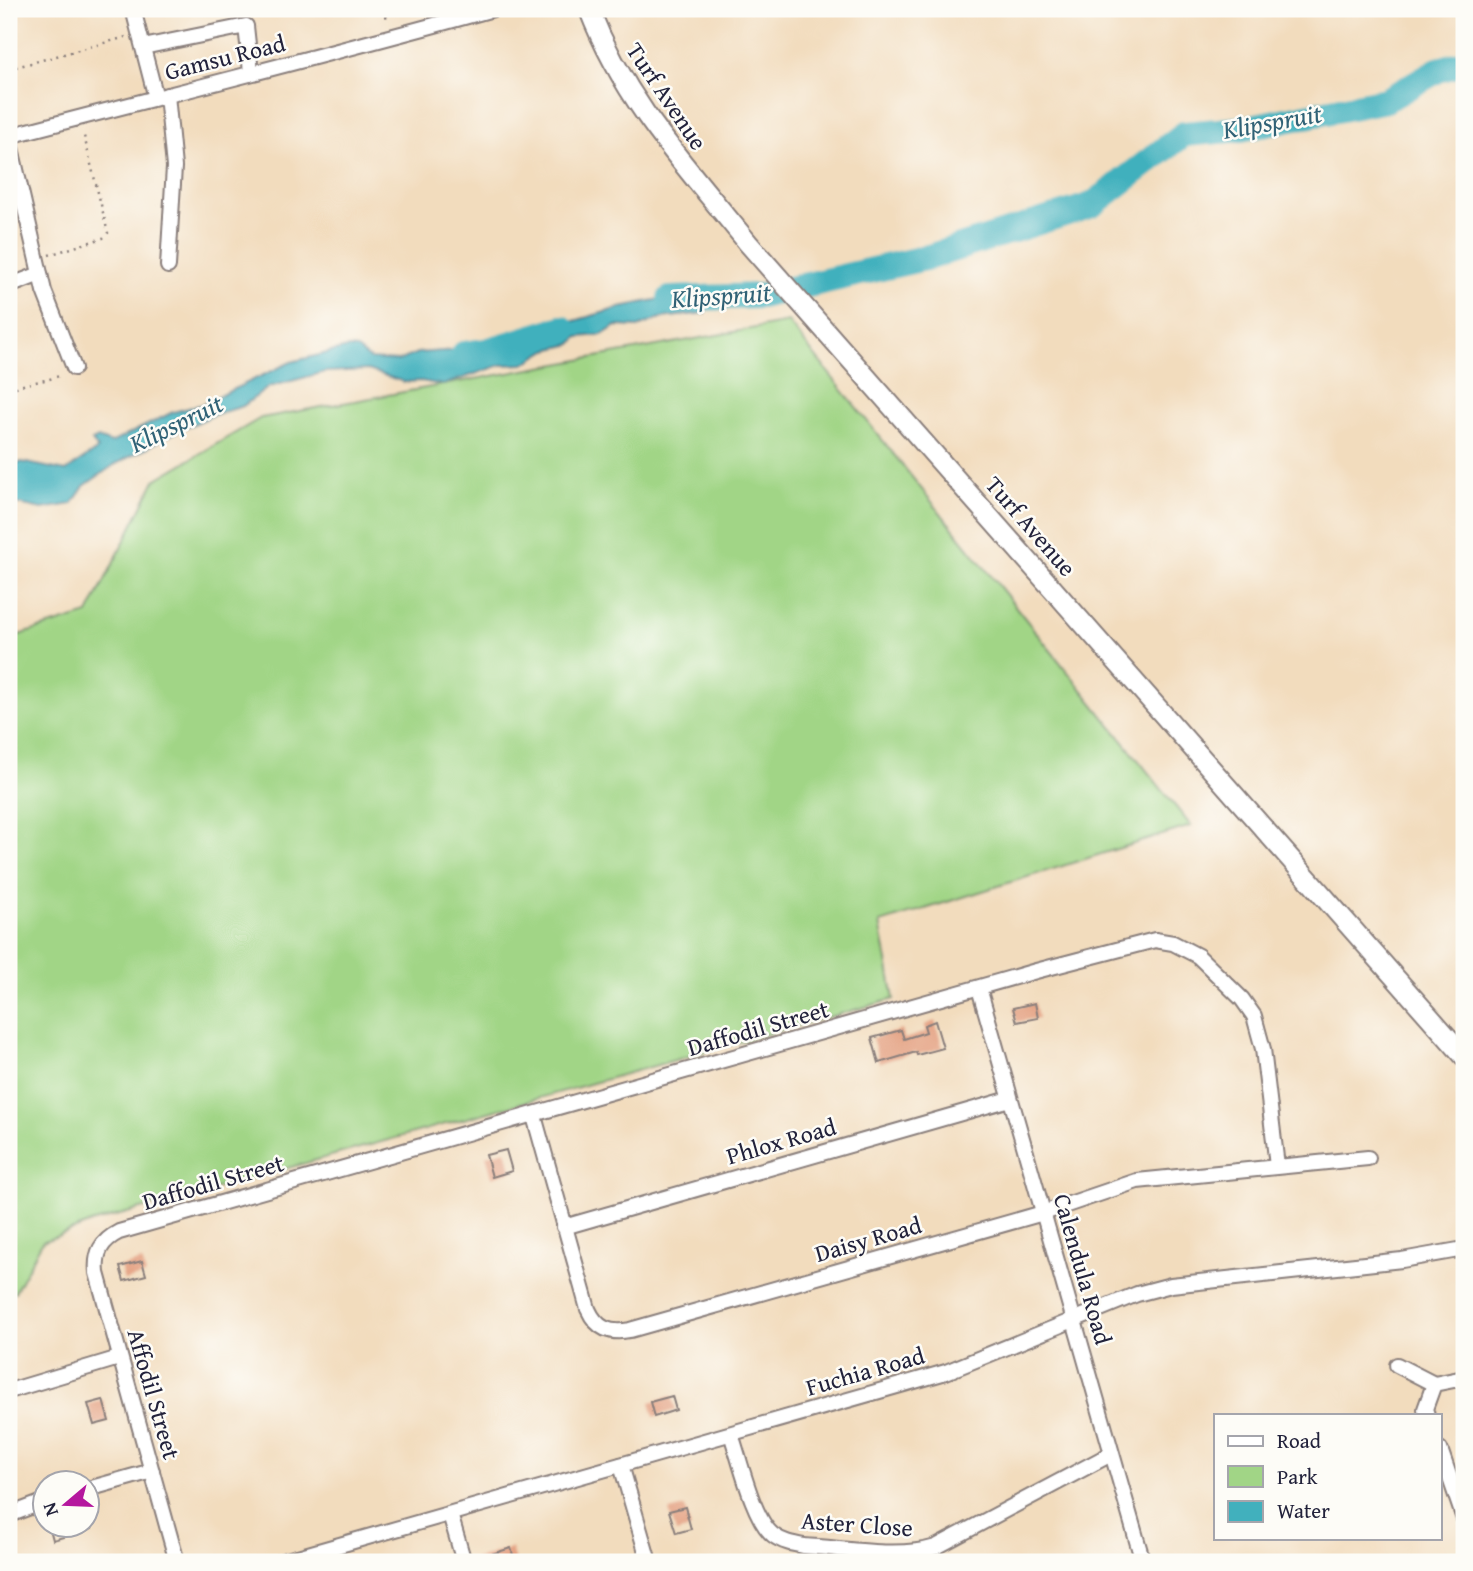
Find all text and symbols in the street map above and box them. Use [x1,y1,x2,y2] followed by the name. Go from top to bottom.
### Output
[161,25,289,89] street label: Gamsu Road
[618,35,716,157] street label: Turf Avenue
[1219,93,1325,149] water label: Klipspruit
[669,272,773,318] water label: Klipspruit
[122,383,230,463] water label: Klipspruit
[977,468,1085,584] street label: Turf Avenue
[683,991,833,1065] street label: Daffodil Street
[722,1109,840,1173] street label: Phlox Road
[138,1145,288,1219] street label: Daffodil Street
[1045,1190,1121,1349] street label: Calendula Road
[810,1207,926,1271] street label: Daisy Road
[119,1325,189,1464] street label: Affodil Street
[802,1337,929,1405] street label: Fuchia Road
[1214,1414,1442,1540] legend
[1277,1425,1322,1456] text: Road
[1277,1461,1318,1492] text: Park
[32,1470,102,1540] north arrow
[1277,1495,1330,1526] text: Water
[35,1499,65,1520] text: N
[800,1503,914,1545] street label: Aster Close

